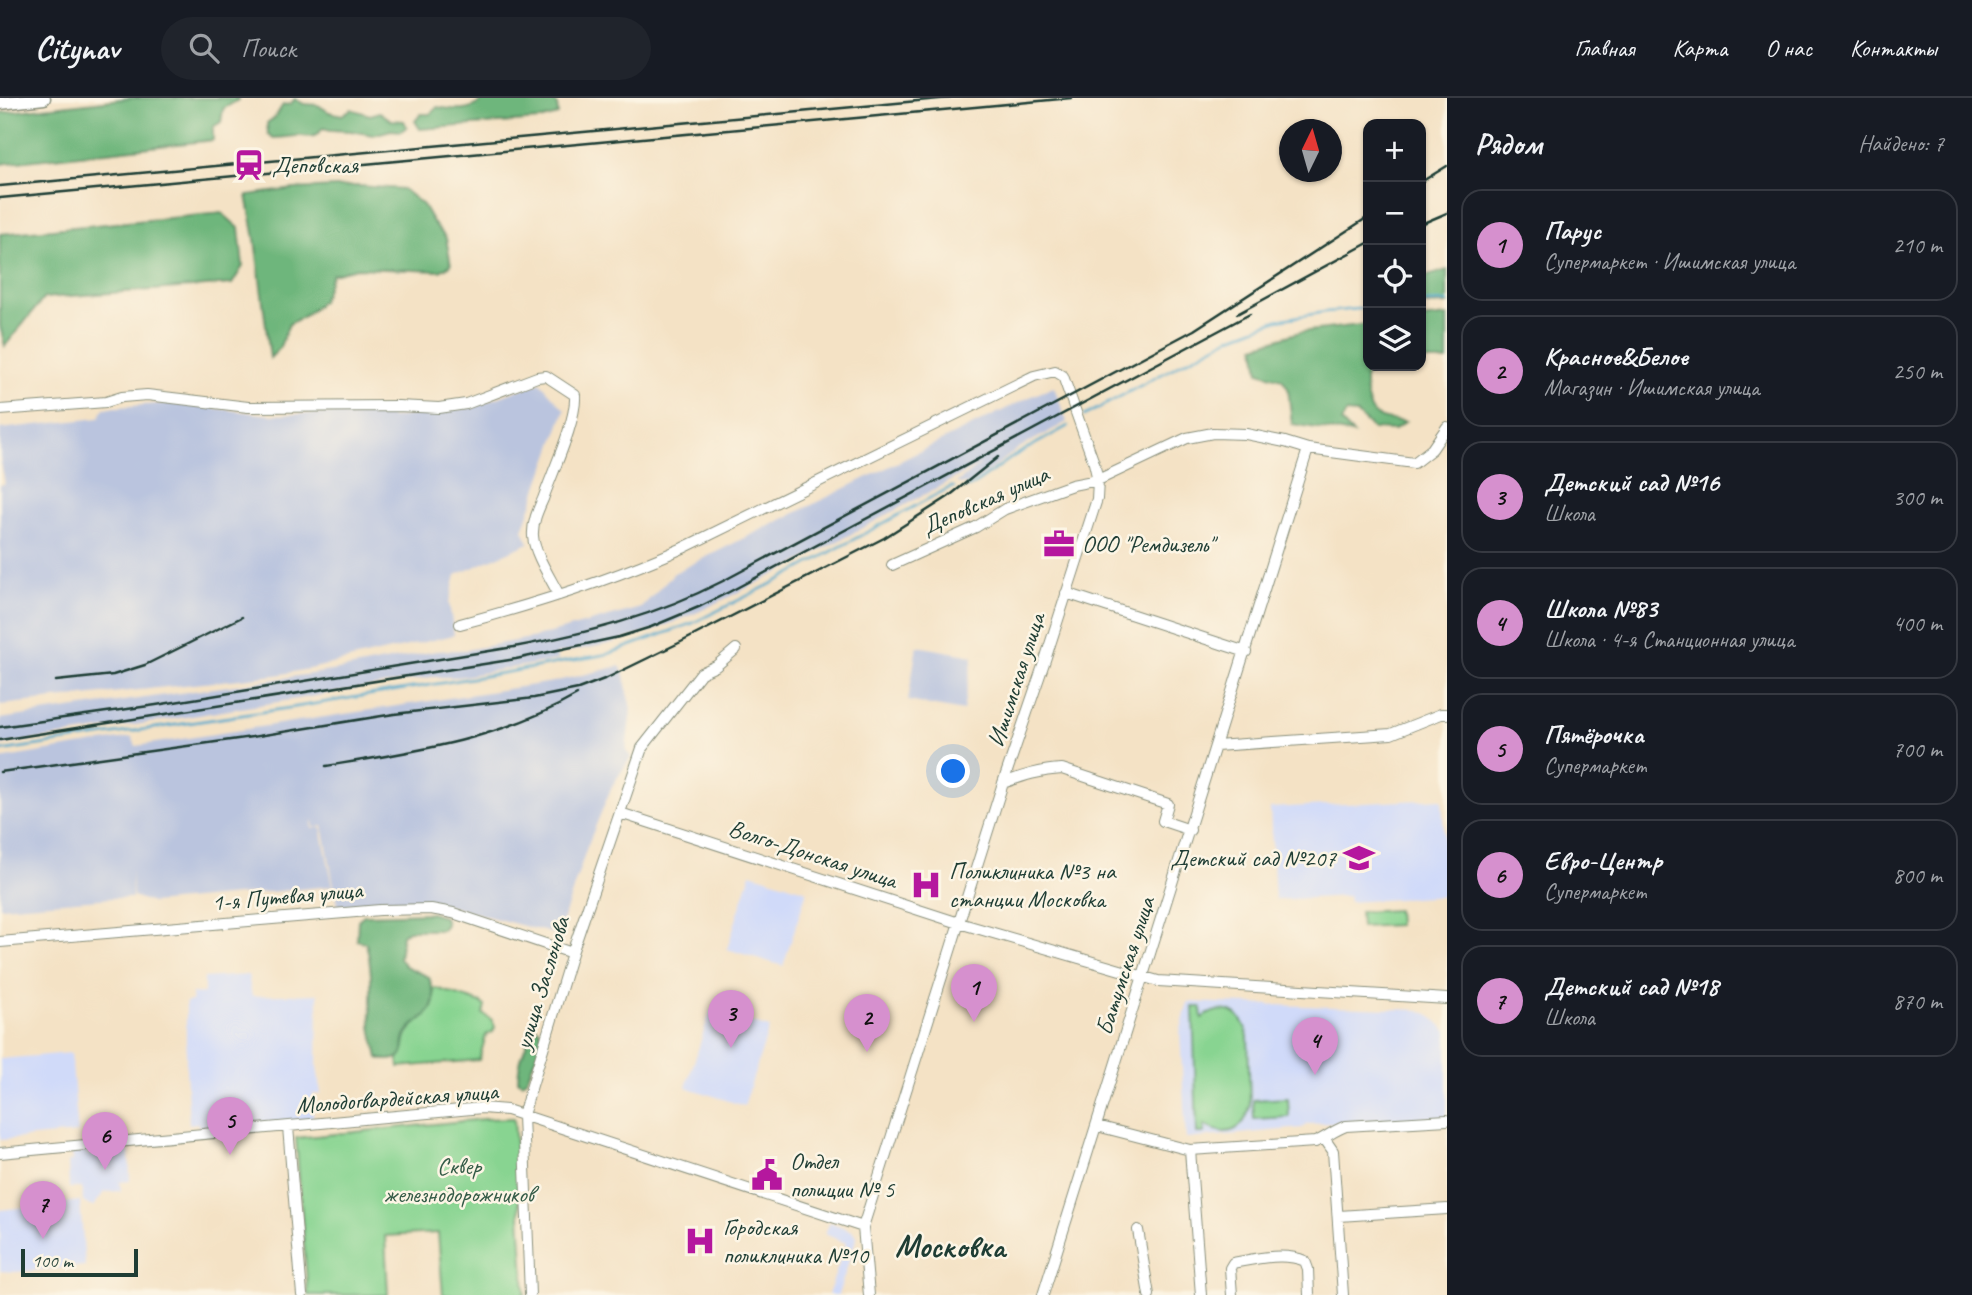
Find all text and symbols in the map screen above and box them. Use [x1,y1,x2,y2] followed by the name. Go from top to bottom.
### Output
[161,17,651,80] search box
[35,27,119,69] text: Citynav
[185,29,223,67] icon: search
[241,32,296,65] text: Поиск
[1574,33,1635,63] text: Главная
[1673,33,1727,63] text: Карта
[1765,33,1812,63] text: О нас
[1850,33,1937,63] text: Контакты
[1279,119,1342,182] north arrow
[1363,119,1426,371] map controls
[1363,119,1426,182] button: +
[1475,125,1542,163] text: Рядом
[1858,129,1944,158] text: Найдено: 7
[232,148,266,182] station icon: Деповская
[272,150,360,180] place label: Деповская
[1363,182,1426,245] button: −
[1544,214,1601,247] text: Парус
[1495,231,1505,260] text: 1
[1893,231,1942,260] text: 210 m
[1363,245,1426,308] button: locate
[1544,247,1795,276] text: Супермаркет · Ишимская улица
[1363,308,1426,371] button: layers
[1544,340,1688,373] text: Красное&Белое
[1495,357,1505,386] text: 2
[1893,357,1942,386] text: 250 m
[1544,373,1760,402] text: Магазин · Ишимская улица
[917,458,1055,541] street label: Деповская улица
[1544,466,1719,499] text: Детский сад №16
[1495,483,1505,512] text: 3
[1893,483,1942,512] text: 300 m
[1544,499,1595,528] text: Школа
[1042,527,1076,561] office icon: ООО "Ремдизель"
[1082,529,1219,559] place label: ООО "Ремдизель"
[1544,592,1657,625] text: Школа №83
[980,607,1052,751] street label: Ишимская улица
[1495,609,1505,638] text: 4
[1893,609,1942,638] text: 400 m
[1544,625,1794,654] text: Школа · 4-я Станционная улица
[1544,718,1644,751] text: Пятёрочка
[1495,735,1505,764] text: 5
[1893,735,1942,764] text: 700 m
[1544,751,1647,780] text: Супермаркет
[936,754,970,788] your location
[725,813,903,896] street label: Волго-Донская улица
[1342,841,1376,875] school or university icon: Детский сад №207
[1170,843,1337,873] place label: Детский сад №207
[1544,844,1662,877] text: Евро-Центр
[949,856,1117,914] place label: Поликлиника №3 на станции Московка
[1495,861,1505,890] text: 6
[1893,861,1942,890] text: 800 m
[909,868,943,902] hospital icon: Поликлиника №3 на станции Московка
[211,874,365,918] street label: 1-я Путевая улица
[1544,877,1647,906] text: Супермаркет
[1089,892,1162,1039] street label: Батумская улица
[507,912,577,1055] street label: улица Заслонова
[951,964,997,1022] pin: 1
[1544,970,1719,1003] text: Детский сад №18
[1495,987,1505,1016] text: 7
[1893,987,1942,1016] text: 870 m
[708,990,754,1048] pin: 3
[844,994,890,1052] pin: 2
[1544,1003,1595,1032] text: Школа
[1292,1017,1338,1075] pin: 4
[295,1076,500,1120] street label: Молодогвардейская улица
[207,1097,253,1155] pin: 5
[82,1112,128,1170] pin: 6
[790,1146,896,1204] place label: Отдел полиции № 5
[384,1151,540,1209] park label: Сквер железнодорожников
[750,1158,784,1192] public building icon: Отдел полиции № 5
[20,1181,66,1239] pin: 7
[723,1212,870,1270] place label: Городская поликлиника №10
[683,1224,717,1258] hospital icon: Городская поликлиника №10
[895,1226,1008,1267] district label: Московка
[21,1246,138,1278] scale bar
[32,1249,73,1273] text: 100 m

